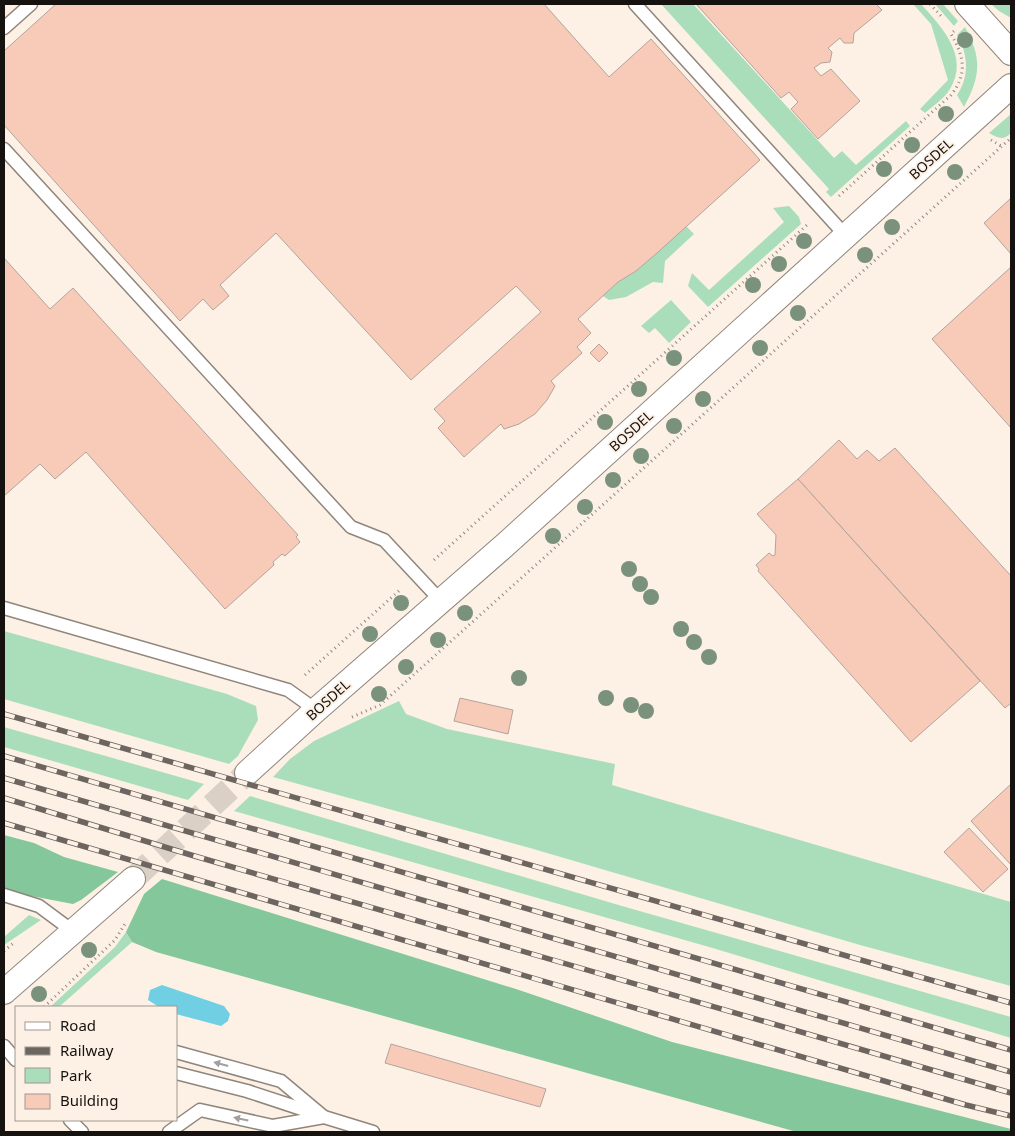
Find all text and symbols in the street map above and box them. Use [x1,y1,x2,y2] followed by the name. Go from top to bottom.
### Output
[905,134,957,183] street label: BOSDEL
[605,406,657,455] street label: BOSDEL
[302,675,354,724] street label: BOSDEL
[15,1006,178,1121] legend
[60,1015,96,1035] text: Road
[60,1040,114,1060] text: Railway
[213,1060,228,1068] one-way arrow
[60,1065,92,1085] text: Park
[60,1090,118,1110] text: Building
[233,1115,248,1123] one-way arrow

